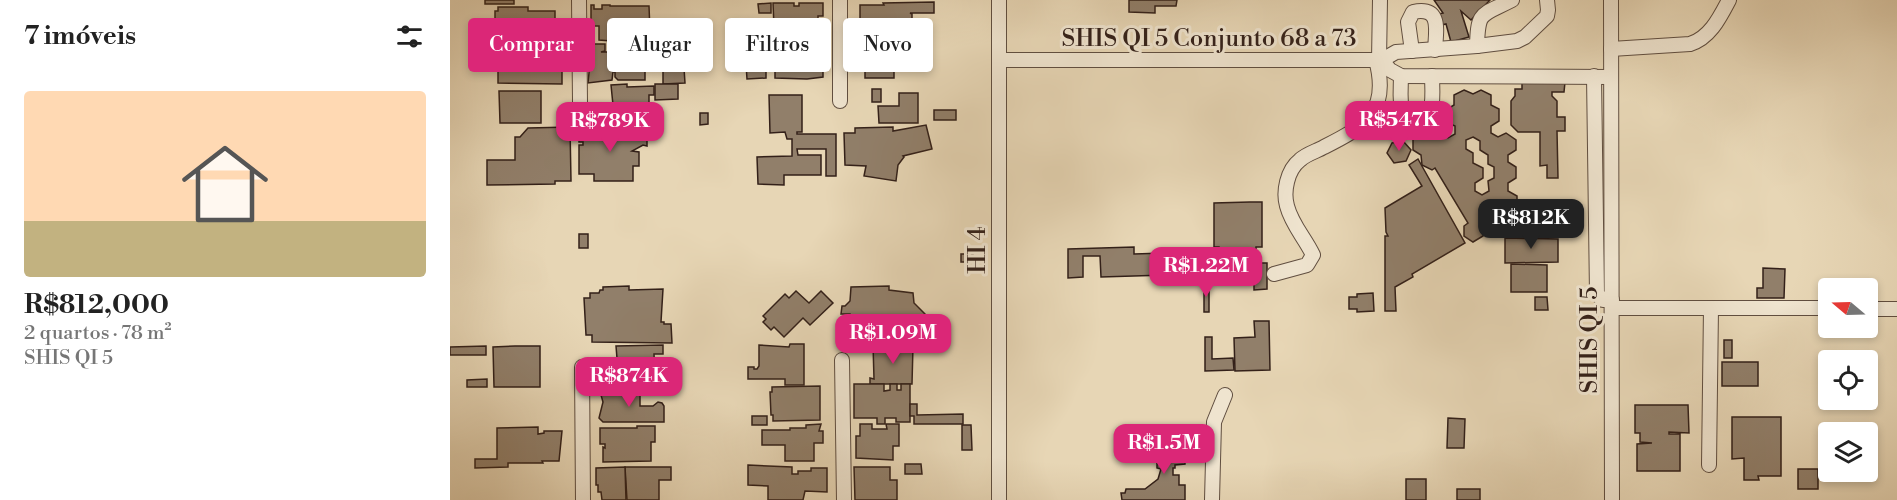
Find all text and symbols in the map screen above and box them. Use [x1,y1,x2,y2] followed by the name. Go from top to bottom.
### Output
[468,18,595,72] chip: Comprar
[607,18,713,72] chip: Alugar
[725,18,831,72] chip: Filtros
[843,18,933,72] chip: Novo
[24,20,136,52] text: 7 imóveis
[393,20,426,53] icon: filters
[1061,24,1357,54] street label: SHIS QI 5 Conjunto 68 a 73
[1350,101,1448,152] pin: R$547K
[561,102,659,153] pin: R$789K
[1359,108,1439,133] text: R$547K
[570,109,650,134] text: R$789K
[171,130,279,238] icon: home
[1482,199,1580,250] pin: R$812K
[1492,206,1570,231] text: R$812K
[963,226,993,274] street label: HI 4
[1151,247,1261,298] pin: R$1.22M
[1163,254,1249,279] text: R$1.22M
[1818,278,1878,338] north arrow
[1818,278,1878,482] map controls
[1575,287,1605,393] street label: SHIS QI 5
[24,289,169,321] text: R$812,000
[838,314,948,365] pin: R$1.09M
[24,321,172,346] text: 2 quartos · 78 m²
[849,321,937,346] text: R$1.09M
[24,346,113,371] text: SHIS QI 5
[1818,350,1878,410] button: locate
[580,357,678,408] pin: R$874K
[589,364,669,389] text: R$874K
[1818,422,1878,482] button: layers
[1115,424,1213,475] pin: R$1.5M
[1128,431,1200,456] text: R$1.5M

